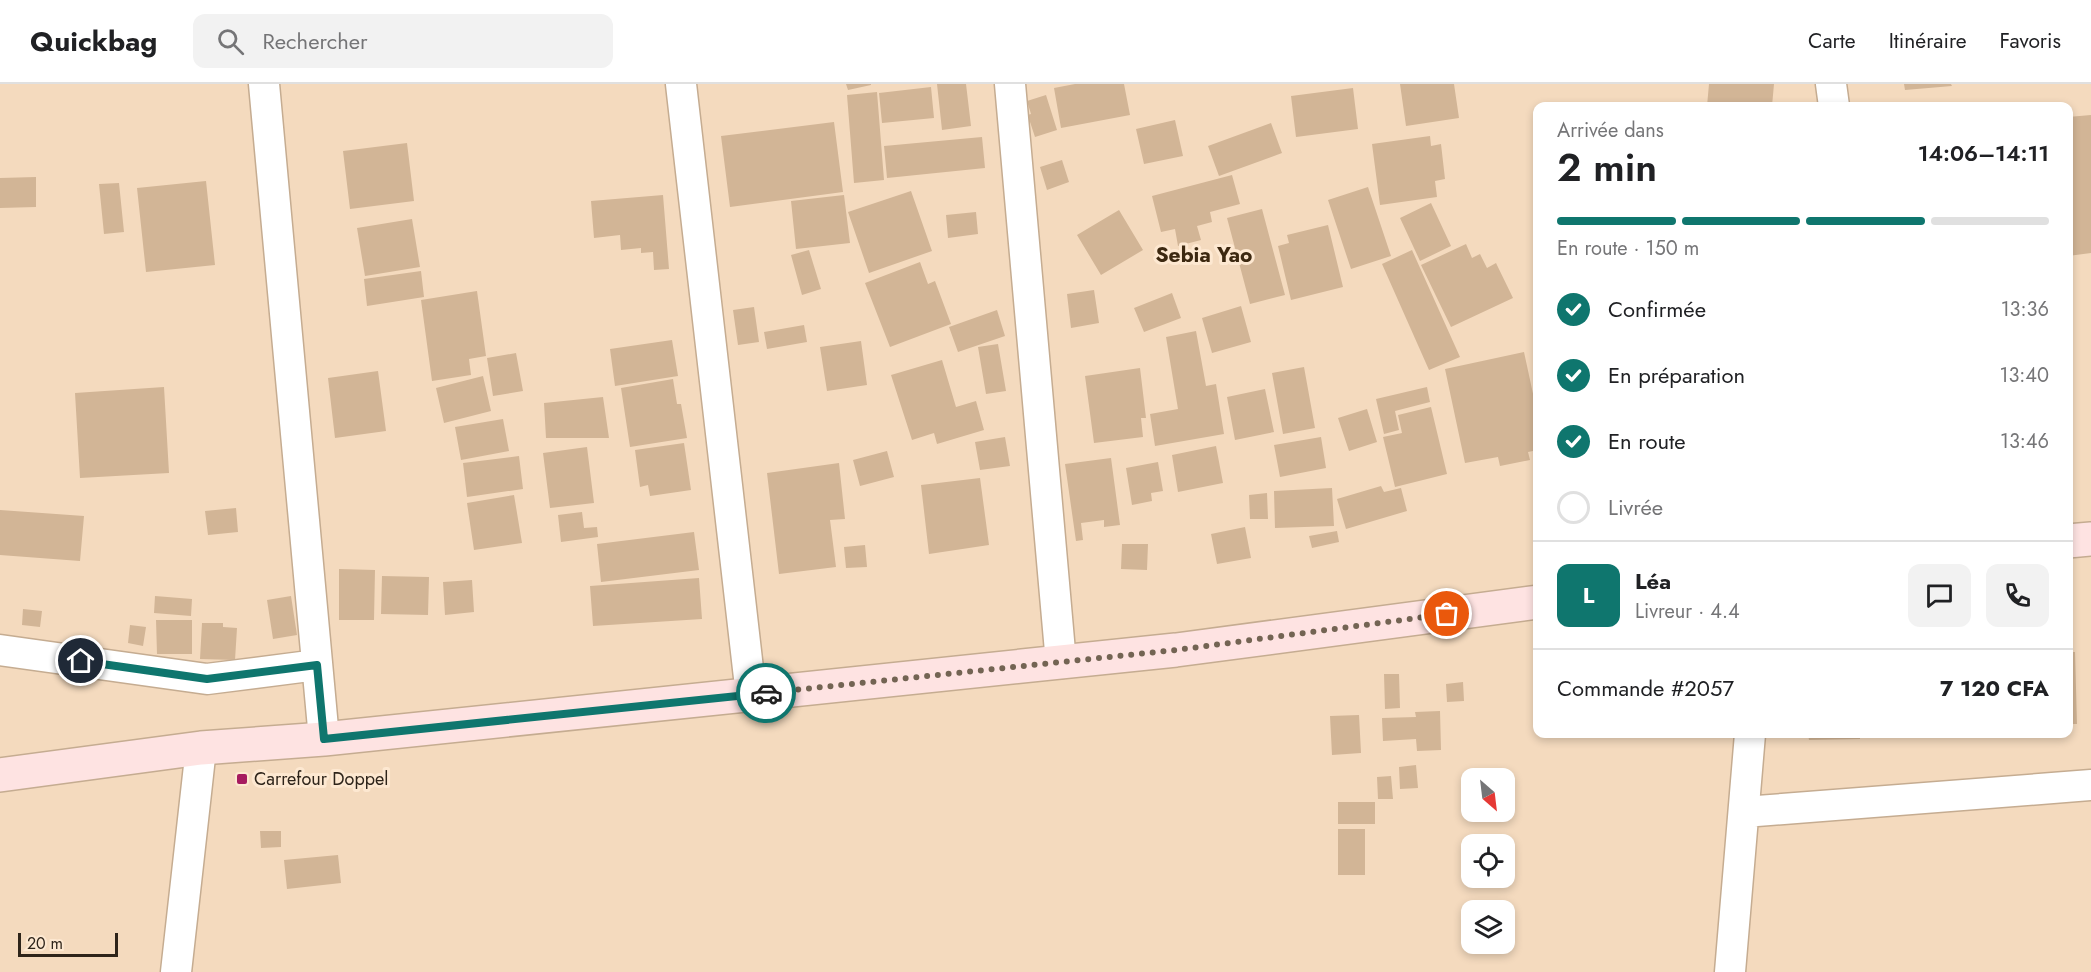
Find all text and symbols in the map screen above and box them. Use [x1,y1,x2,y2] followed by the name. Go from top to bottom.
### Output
[193,14,613,68] search box
[30,21,157,62] text: Quickbag
[214,25,247,58] icon: search
[262,25,368,57] text: Rechercher
[1808,26,1856,56] text: Carte
[1889,26,1967,56] text: Itinéraire
[2000,26,2061,56] text: Favoris
[1557,116,1664,145] text: Arrivée dans
[1918,137,2049,169] text: 14:06–14:11
[1557,139,1657,196] text: 2 min
[1557,234,1699,263] text: En route · 150 m
[1156,240,1253,270] district label: Sebia Yao
[1557,293,1590,326] icon: check
[1608,293,1706,325] text: Confirmée
[2001,295,2049,324] text: 13:36
[1557,359,1590,392] icon: check
[1608,359,1745,391] text: En préparation
[1999,361,2049,390] text: 13:40
[1557,425,1590,458] icon: check
[1608,425,1686,457] text: En route
[2000,427,2049,456] text: 13:46
[1608,491,1663,523] text: Livrée
[1908,564,1971,627] button: chat
[1986,564,2049,627] button: phone
[1635,565,1671,597] text: Léa
[1583,579,1594,611] text: L
[1421,588,1472,639] pin
[1430,597,1463,630] icon: bag
[1635,597,1740,626] text: Livreur · 4.4
[55,635,106,686] pin
[64,644,97,677] icon: home
[736,663,796,723] courier
[1557,672,1734,704] text: Commande #2057
[1940,672,2049,704] text: 7 120 CFA
[750,677,783,710] icon: car
[254,766,388,792] place label: Carrefour Doppel
[1461,768,1515,822] north arrow
[1461,768,1515,954] map controls
[235,772,249,786] marker: Carrefour Doppel
[1461,834,1515,888] button: locate
[1461,900,1515,954] button: layers
[18,930,118,958] scale bar
[27,932,63,955] text: 20 m

